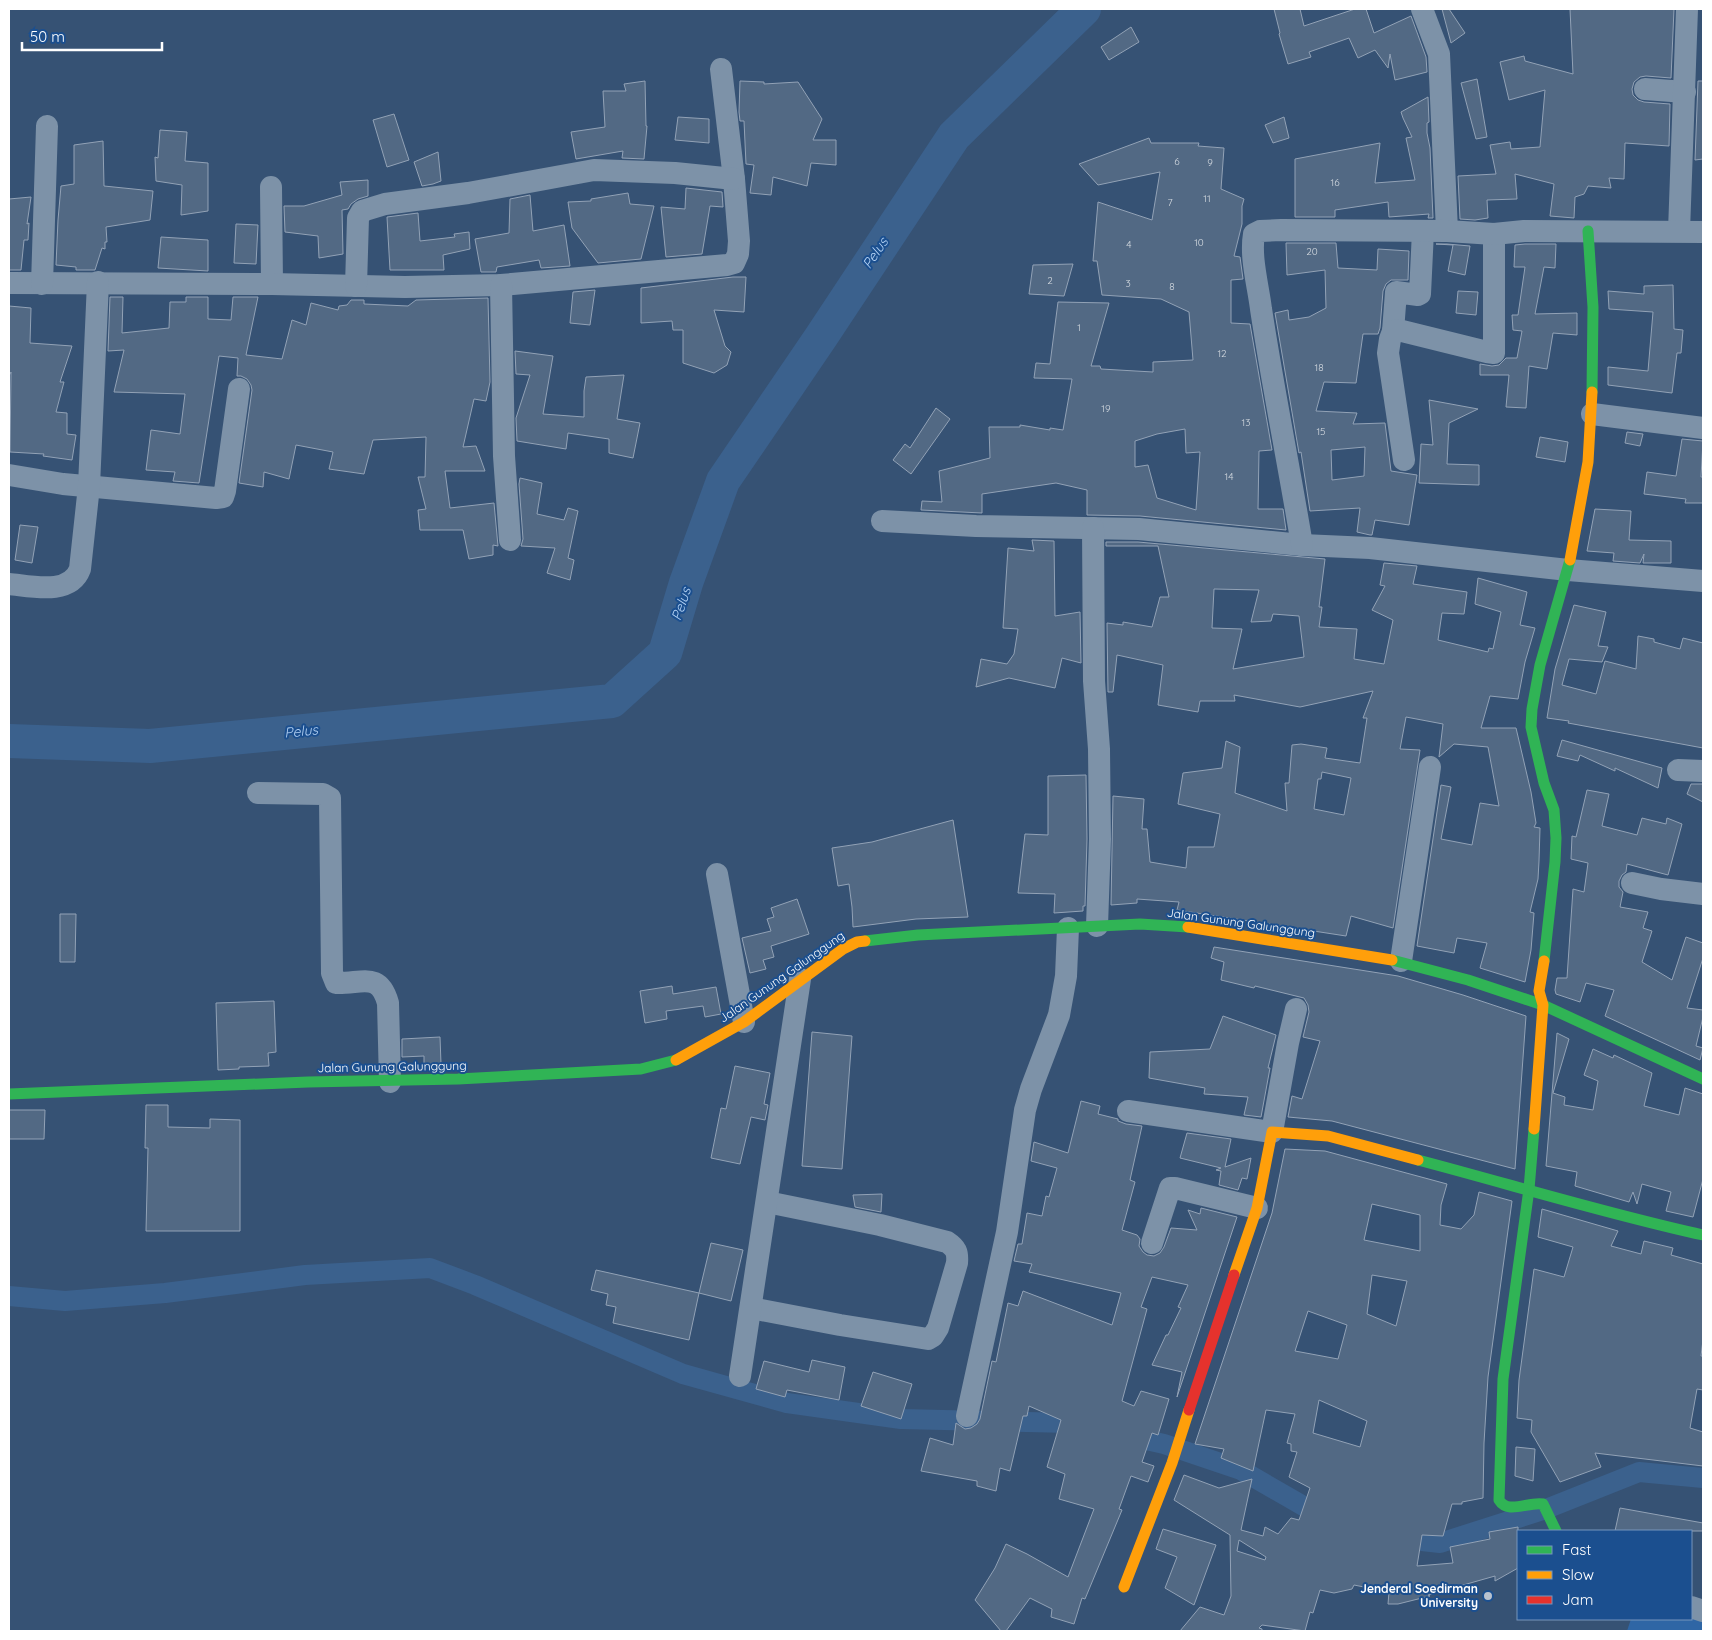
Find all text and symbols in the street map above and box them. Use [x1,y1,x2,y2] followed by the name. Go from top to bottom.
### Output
[22,20,162,52] scale bar
[30,27,65,46] text: 50 m
[1174,155,1180,168] house number: 6
[1207,156,1213,169] house number: 9
[1330,176,1340,189] house number: 16
[1203,192,1211,205] house number: 11
[1167,196,1173,209] house number: 7
[858,233,893,272] water label: Pelus
[1194,236,1204,249] house number: 10
[1126,238,1132,251] house number: 4
[1306,245,1318,258] house number: 20
[1047,274,1053,287] house number: 2
[1125,277,1131,290] house number: 3
[1169,280,1175,293] house number: 8
[1077,321,1081,334] house number: 1
[1217,347,1227,360] house number: 12
[1314,361,1324,374] house number: 18
[1101,402,1111,415] house number: 19
[1242,416,1250,429] house number: 13
[1316,425,1326,438] house number: 15
[1225,470,1233,483] house number: 14
[667,584,695,623] water label: Pelus
[283,720,320,742] water label: Pelus
[1166,905,1316,940] street label: Jalan Gunung Galunggung
[716,928,847,1026] street label: Jalan Gunung Galunggung
[317,1058,467,1075] street label: Jalan Gunung Galunggung
[1517,1530,1692,1620] legend
[1562,1540,1591,1559] text: Fast
[1562,1565,1594,1584] text: Slow
[1360,1581,1478,1610] place label: Jenderal Soedirman University
[1482,1590,1494,1602] marker: Jenderal Soedirman University
[1562,1590,1593,1609] text: Jam

